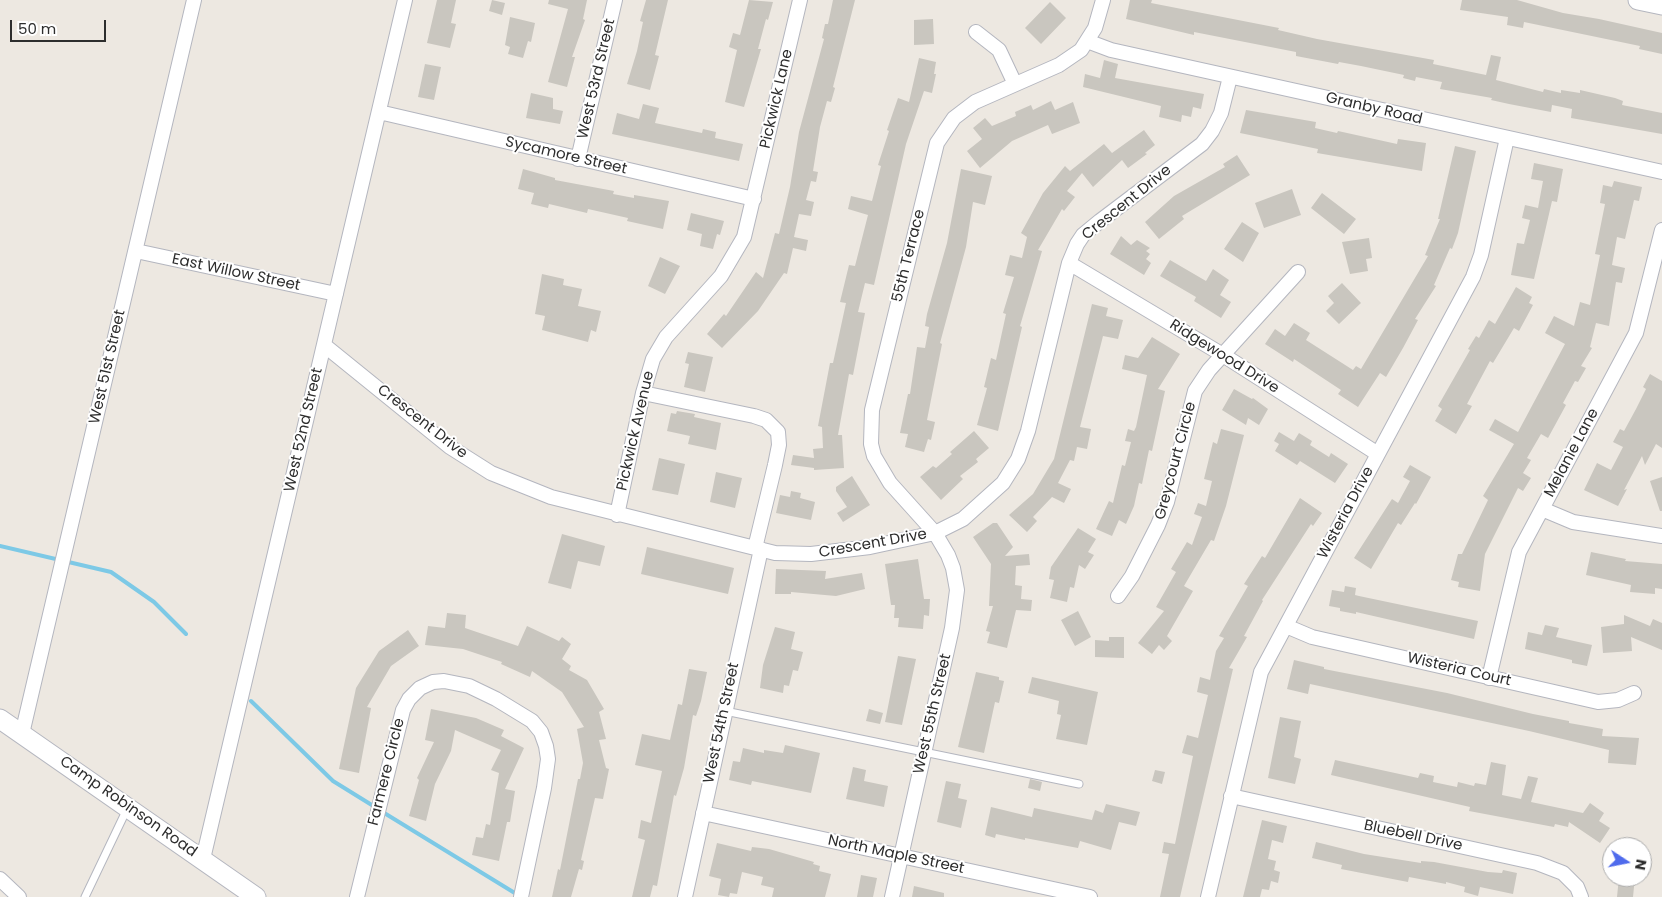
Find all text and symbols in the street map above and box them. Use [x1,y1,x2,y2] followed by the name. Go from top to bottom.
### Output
[12,10,109,42] scale bar
[574,17,620,141] street label: West 53rd Street
[18,18,56,39] text: 50 m
[757,48,797,150] street label: Pickwick Lane
[1324,89,1424,129] street label: Granby Road
[503,133,629,179] street label: Sycamore Street
[1079,162,1175,244] street label: Crescent Drive
[889,208,929,304] street label: 55th Terrace
[170,251,302,295] street label: East Willow Street
[86,308,130,426] street label: West 51st Street
[1166,316,1282,398] street label: Ridgewood Drive
[281,366,327,494] street label: West 52nd Street
[613,369,659,493] street label: Pickwick Avenue
[373,381,471,463] street label: Crescent Drive
[1152,400,1200,522] street label: Greycourt Circle
[1541,405,1603,501] street label: Melanie Lane
[1314,464,1378,562] street label: Wisteria Drive
[818,526,928,562] street label: Crescent Drive
[1405,649,1513,691] street label: Wisteria Court
[910,652,956,776] street label: West 55th Street
[700,661,744,785] street label: West 54th Street
[365,717,409,827] street label: Farmere Circle
[56,753,200,861] street label: Camp Robinson Road
[1362,817,1464,855] street label: Bluebell Drive
[826,832,966,878] street label: North Maple Street
[1602,837,1652,887] north arrow
[1630,858,1652,872] text: N

